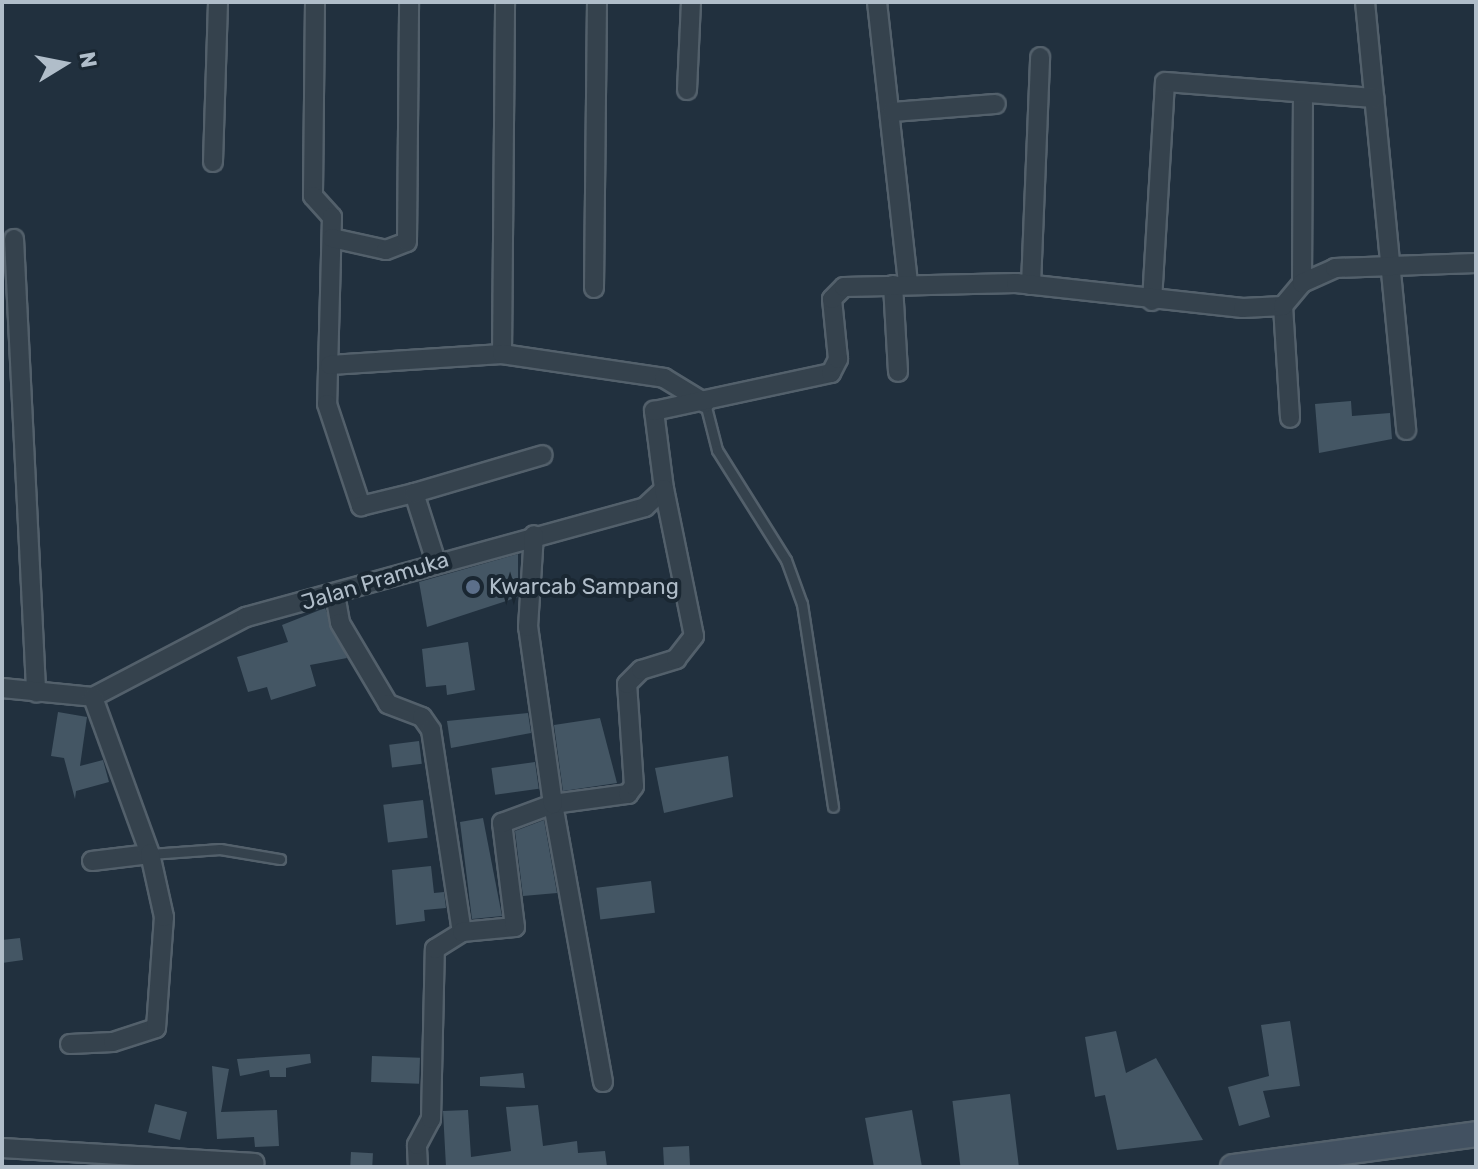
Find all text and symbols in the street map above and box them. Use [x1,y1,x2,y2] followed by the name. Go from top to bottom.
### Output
[24,24,104,104] north arrow
[73,50,103,70] text: N
[298,546,452,616] street label: Jalan Pramuka
[489,574,679,600] place label: Kwarcab Sampang
[464,578,482,596] marker: Kwarcab Sampang

